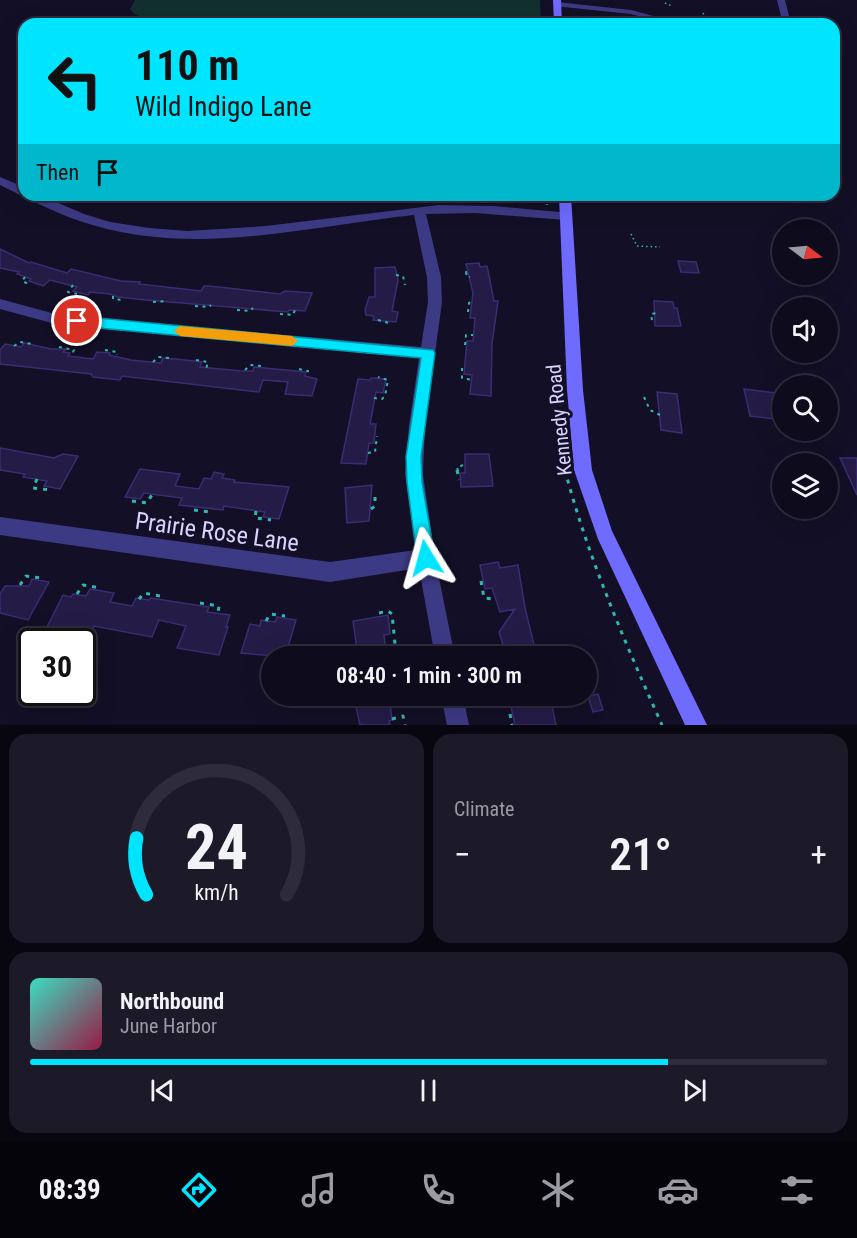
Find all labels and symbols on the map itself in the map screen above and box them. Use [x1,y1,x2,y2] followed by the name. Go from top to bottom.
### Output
[772,219,838,285] north arrow
[51,295,102,346] pin
[541,363,577,477] street label: Kennedy Road
[133,507,301,557] street label: Prairie Rose Lane
[394,526,458,590] position arrow
[18,628,96,706] speed limit sign: 30

